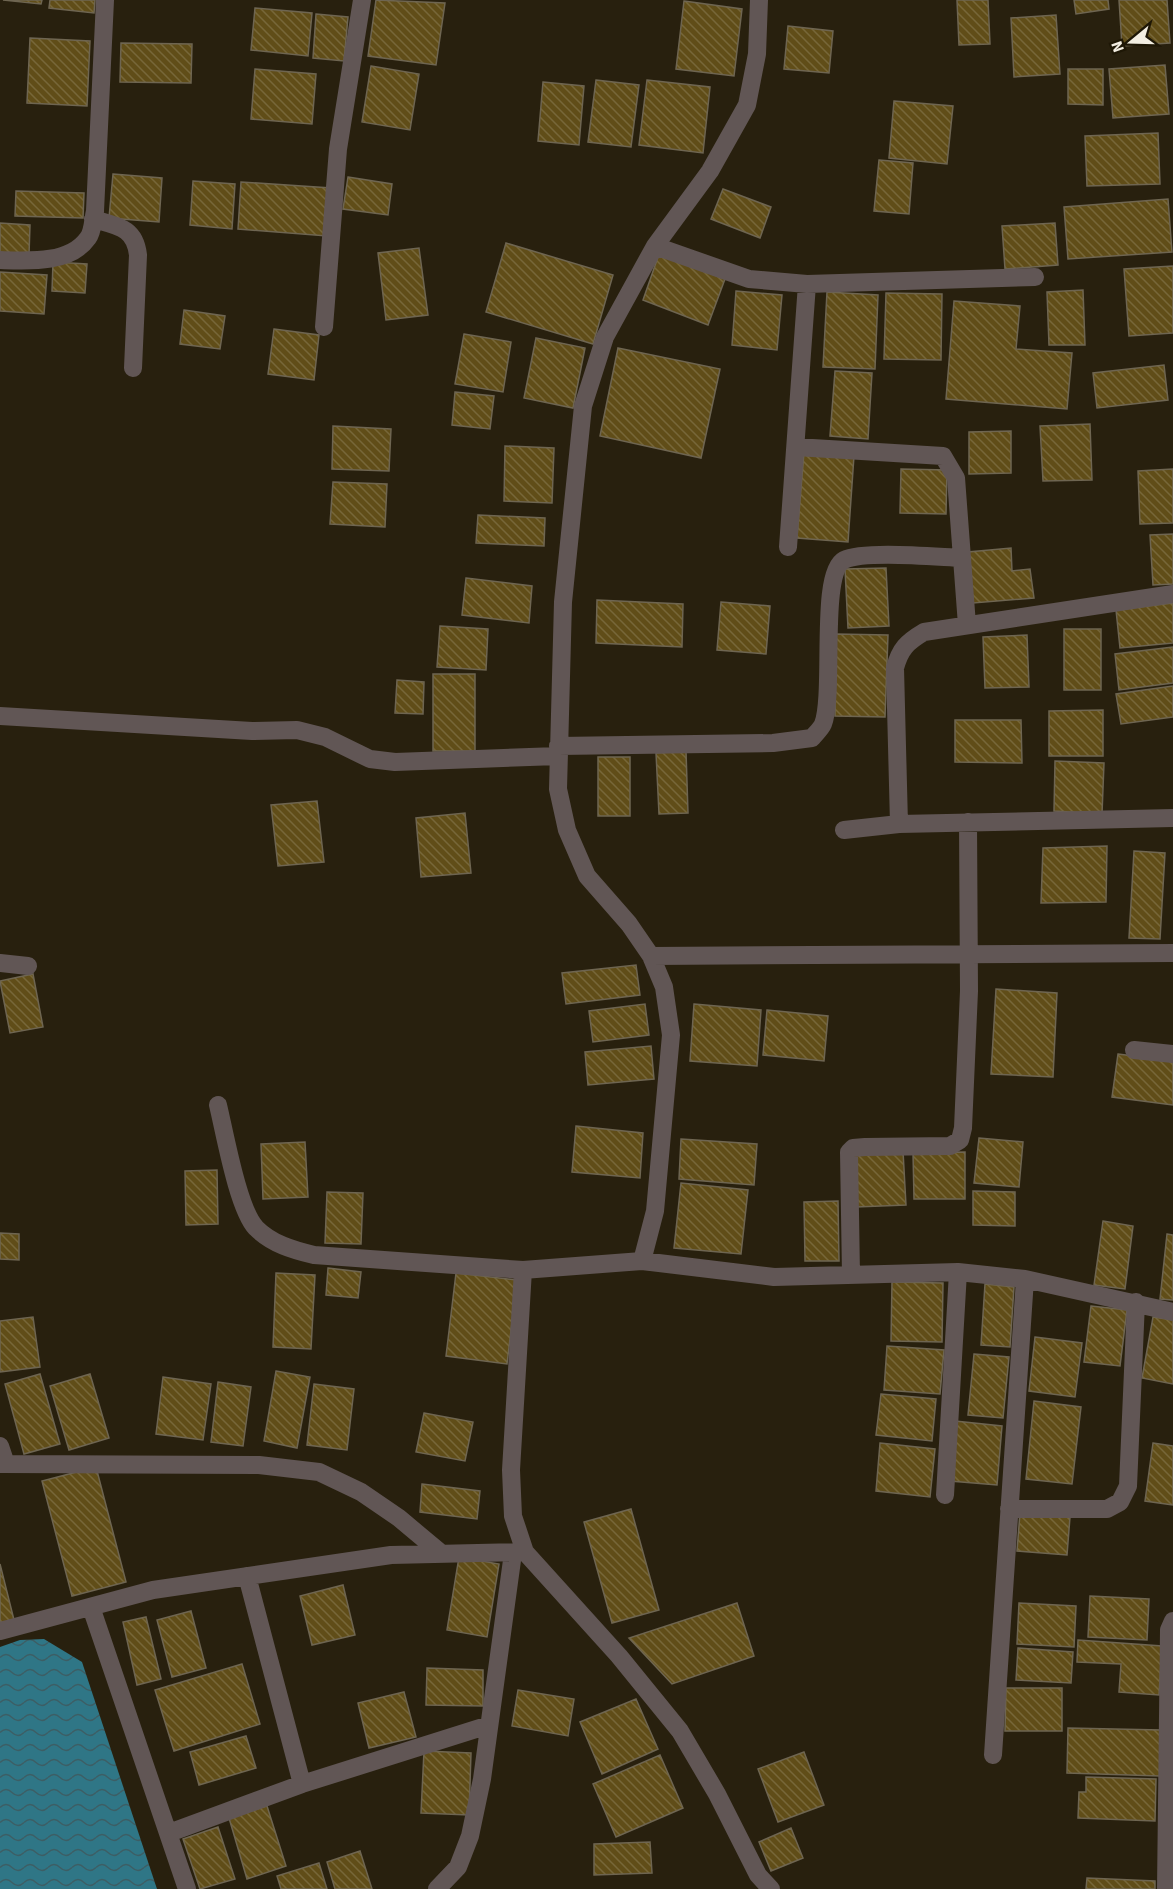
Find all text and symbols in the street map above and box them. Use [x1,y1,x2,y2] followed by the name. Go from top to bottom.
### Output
[1101,12,1161,72] north arrow
[1106,38,1130,55] text: N

